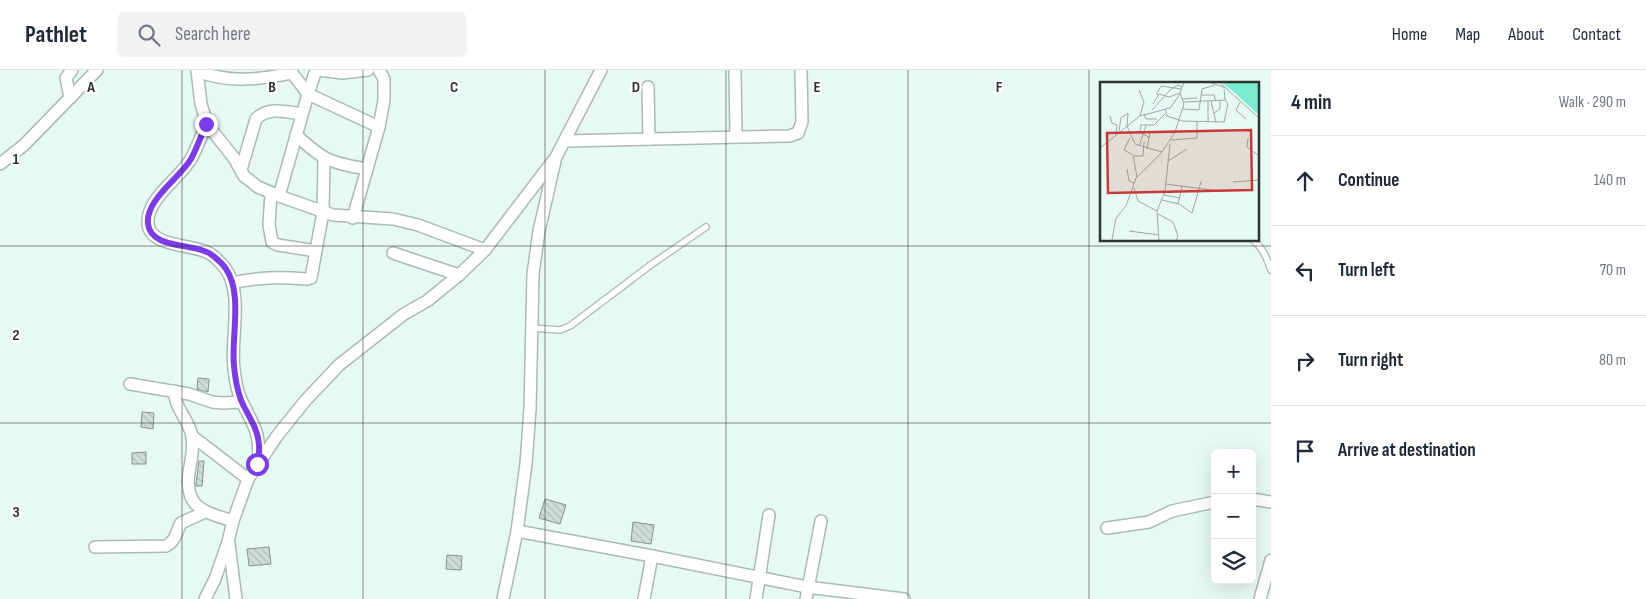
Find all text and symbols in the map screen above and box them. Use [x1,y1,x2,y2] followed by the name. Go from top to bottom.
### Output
[117,12,467,57] search box
[25,20,87,49] text: Pathlet
[135,21,163,49] icon: search
[175,23,251,46] text: Search here
[1392,24,1427,45] text: Home
[1455,24,1480,45] text: Map
[1508,24,1544,45] text: About
[1572,24,1621,45] text: Contact
[86,78,95,97] text: A
[268,78,276,97] text: B
[450,78,458,97] text: C
[632,78,640,97] text: D
[814,78,821,97] text: E
[996,78,1003,97] text: F
[1100,82,1258,241] inset map
[1291,90,1332,115] text: 4 min
[1559,93,1626,112] text: Walk · 290 m
[195,113,218,136] route end
[13,150,20,169] text: 1
[1291,167,1319,195] icon: ahead
[1338,169,1399,192] text: Continue
[1594,171,1626,190] text: 140 m
[1291,257,1319,285] icon: left
[1338,259,1395,282] text: Turn left
[1600,261,1626,280] text: 70 m
[12,326,20,345] text: 2
[1291,347,1319,375] icon: right
[1338,349,1403,372] text: Turn right
[1599,351,1626,370] text: 80 m
[1291,437,1319,465] icon: arrive
[1338,439,1476,462] text: Arrive at destination
[1211,449,1256,584] map controls
[1211,449,1256,494] button: +
[246,453,269,476] route start
[1211,494,1256,539] button: −
[12,503,20,522] text: 3
[1211,539,1256,584] button: layers

